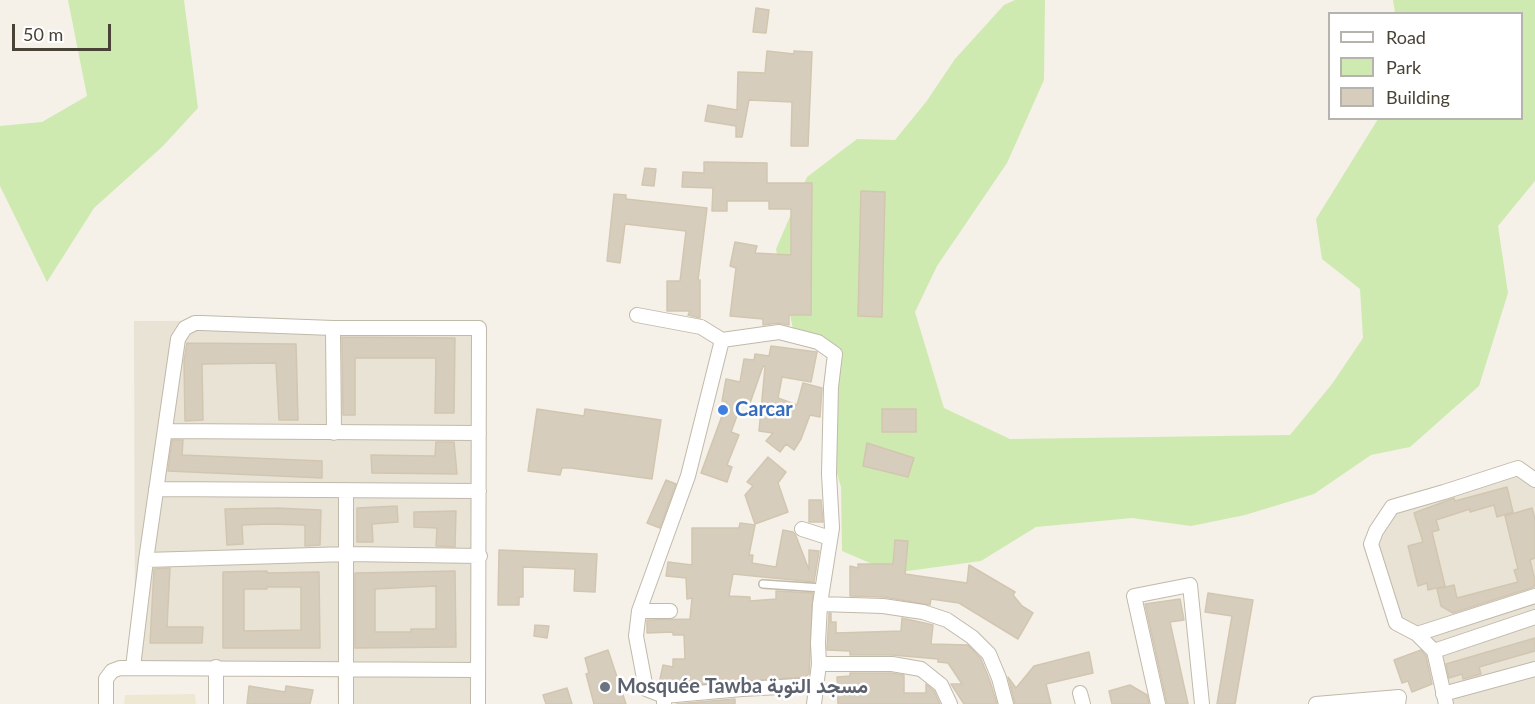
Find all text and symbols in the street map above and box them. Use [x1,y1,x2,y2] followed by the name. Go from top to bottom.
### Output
[15,12,114,50] scale bar
[1328,12,1523,120] legend
[23,23,63,45] text: 50 m
[1386,26,1426,48] text: Road
[1386,56,1421,78] text: Park
[1386,86,1450,108] text: Building
[735,398,793,422] place label: Carcar
[716,403,730,417] marker: Carcar
[617,675,868,699] place label: Mosquée Tawba مسجد التوبة
[598,680,612,694] marker: Mosquée Tawba مسجد التوبة

